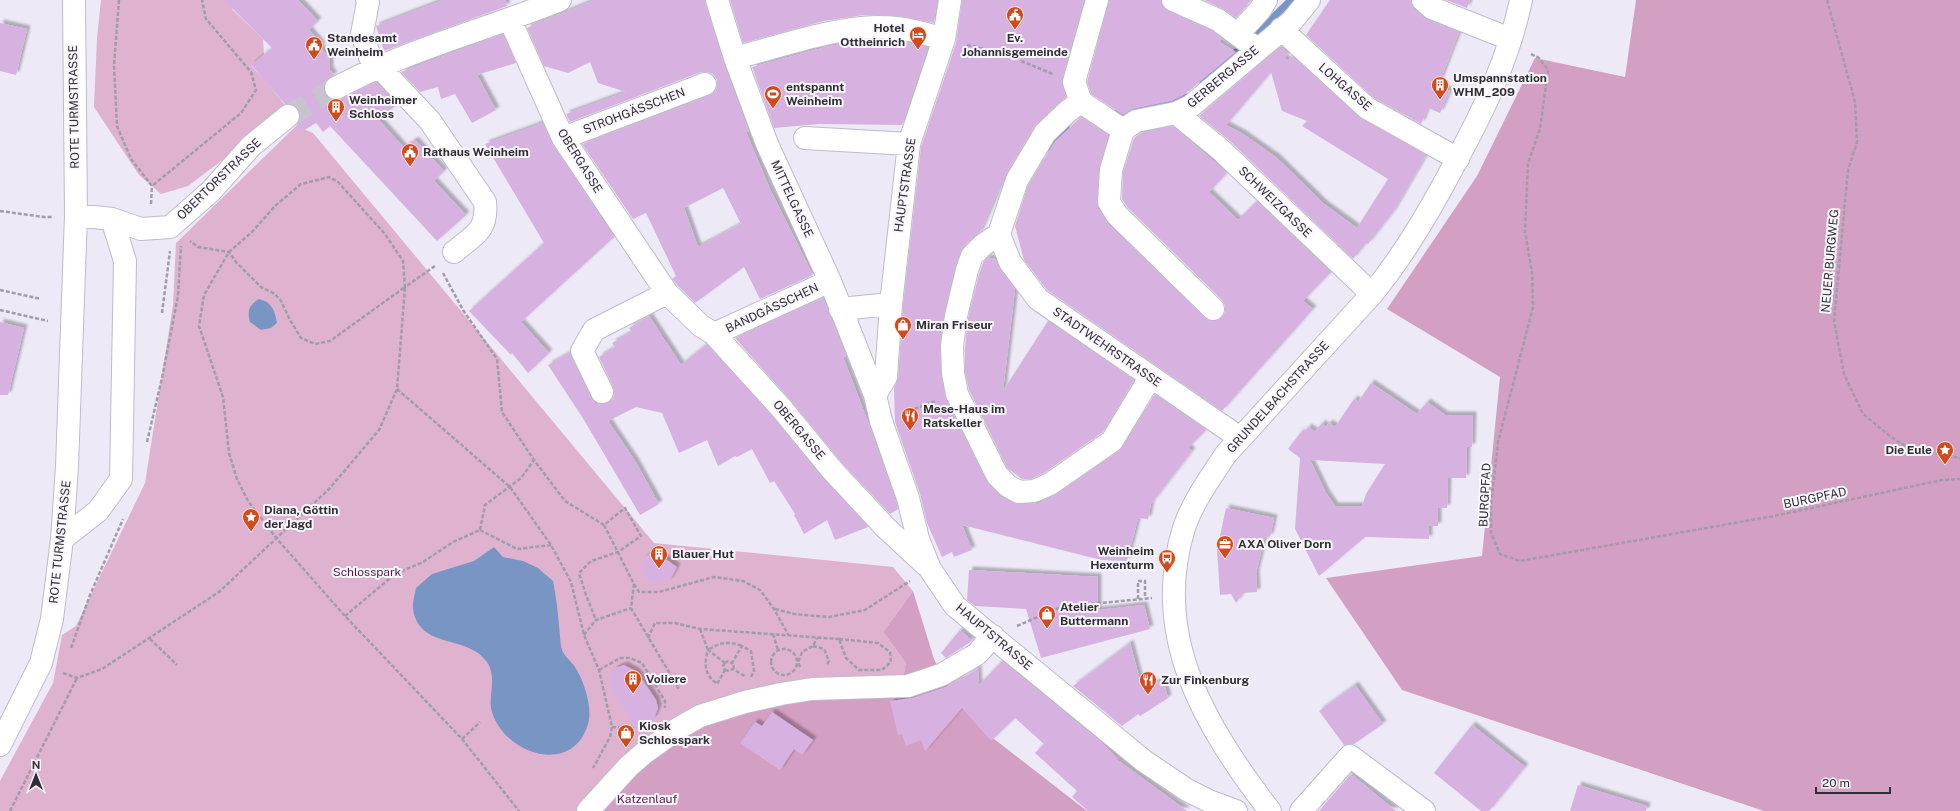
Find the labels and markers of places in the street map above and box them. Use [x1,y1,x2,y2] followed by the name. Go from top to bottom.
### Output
[1005,5,1025,30] public building icon: Ev. Johannisgemeinde
[840,21,905,49] place label: Hotel Ottheinrich
[908,25,928,50] hotel icon: Hotel Ottheinrich
[327,31,397,59] place label: Standesamt Weinheim
[962,31,1068,59] place label: Ev. Johannisgemeinde
[304,35,324,60] public building icon: Standesamt Weinheim
[1453,71,1547,99] place label: Umspannstation WHM_209
[1430,75,1450,100] building icon: Umspannstation WHM_209
[786,80,844,108] place label: entspannt Weinheim
[763,84,783,109] sports icon: entspannt Weinheim
[349,93,417,121] place label: Weinheimer Schloss
[326,97,346,122] building icon: Weinheimer Schloss
[400,142,420,167] public building icon: Rathaus Weinheim
[423,145,529,159] place label: Rathaus Weinheim
[893,315,913,340] shop icon: Miran Friseur
[916,318,993,332] place label: Miran Friseur
[923,402,1005,430] place label: Mese-Haus im Ratskeller
[900,406,920,431] restaurant icon: Mese-Haus im Ratskeller
[1935,440,1955,465] place icon: Die Eule
[1885,443,1932,457] place label: Die Eule
[264,503,338,531] place label: Diana, Göttin der Jagd
[241,507,261,532] place icon: Diana, Göttin der Jagd
[1215,534,1235,559] office icon: AXA Oliver Dorn
[1238,537,1331,551] place label: AXA Oliver Dorn
[649,544,669,569] building icon: Blauer Hut
[1090,544,1154,572] place label: Weinheim Hexenturm
[672,547,734,561] place label: Blauer Hut
[1157,548,1177,573] bus stop icon: Weinheim Hexenturm
[1060,600,1128,628] place label: Atelier Buttermann
[1037,604,1057,629] shop icon: Atelier Buttermann
[623,669,643,694] building icon: Voliere
[1138,670,1158,695] restaurant icon: Zur Finkenburg
[646,672,687,686] place label: Voliere
[1161,673,1249,687] place label: Zur Finkenburg
[639,719,710,747] place label: Kiosk Schlosspark
[616,723,636,748] shop icon: Kiosk Schlosspark

